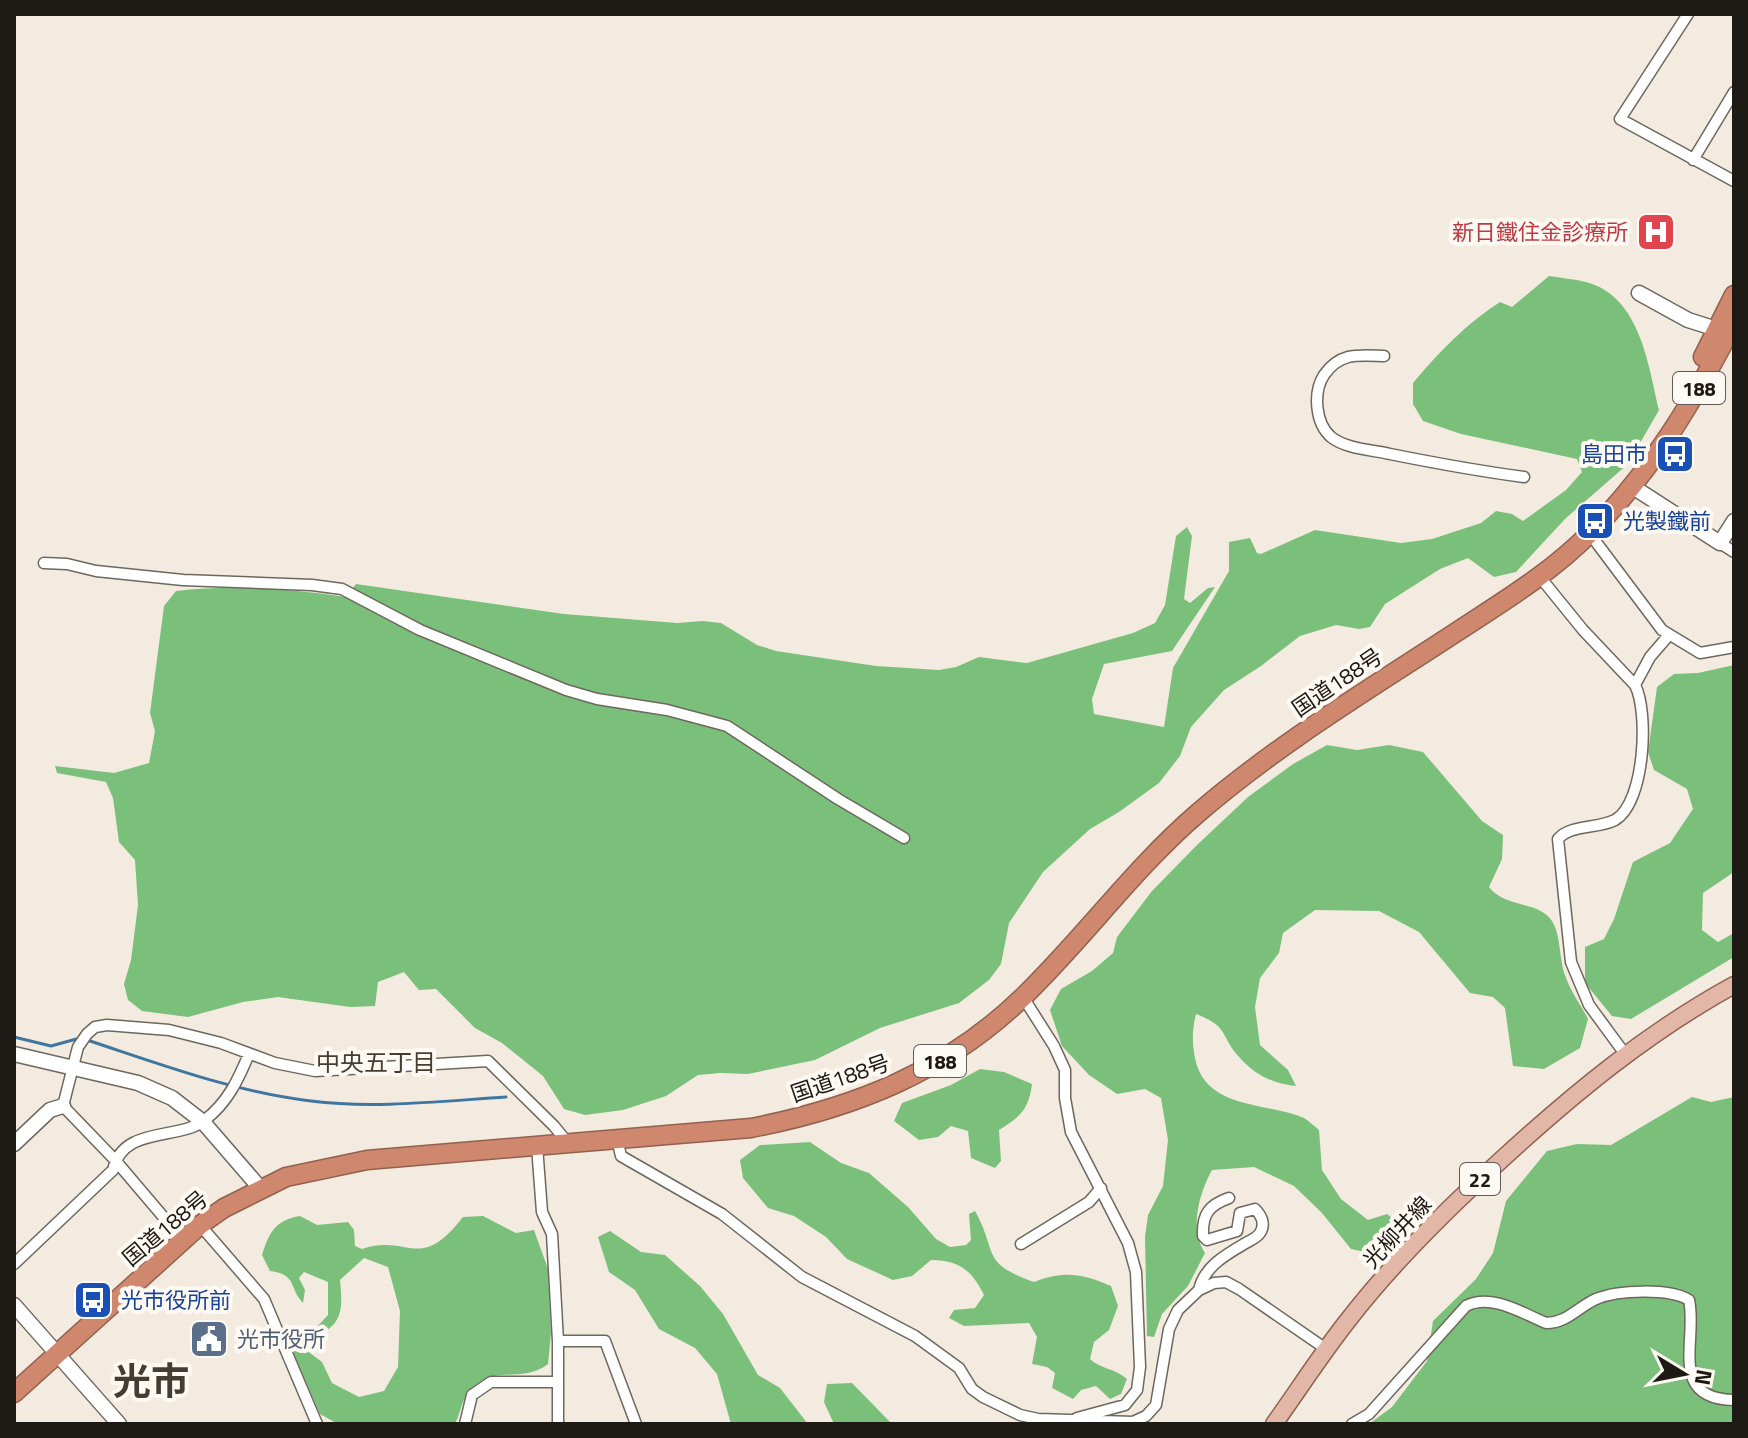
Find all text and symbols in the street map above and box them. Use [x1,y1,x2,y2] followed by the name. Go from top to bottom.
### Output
[1635,211,1677,253] hospital icon: 新日鐵住金診療所
[1452,215,1628,249] place label: 新日鐵住金診療所
[1673,372,1725,404] road number: 188
[1654,433,1696,475] bus stop icon: 島田市
[1581,437,1647,471] place label: 島田市
[1574,500,1616,542] bus stop icon: 光製鐵前
[1623,504,1711,538] place label: 光製鐵前
[1285,639,1389,725] street label: 国道188号
[316,1044,436,1080] district label: 中央五丁目
[786,1045,894,1111] street label: 国道188号
[914,1045,966,1077] road number: 188
[1460,1163,1500,1195] road number: 22
[115,1182,215,1274] street label: 国道188号
[1355,1188,1439,1276] street label: 光柳井線
[72,1279,114,1321] bus stop icon: 光市役所前
[121,1283,231,1317] place label: 光市役所前
[188,1318,230,1360] public building icon: 光市役所
[237,1322,325,1356] place label: 光市役所
[1644,1334,1724,1414] north arrow
[113,1352,189,1410] district label: 光市
[1686,1367,1722,1388] text: N

